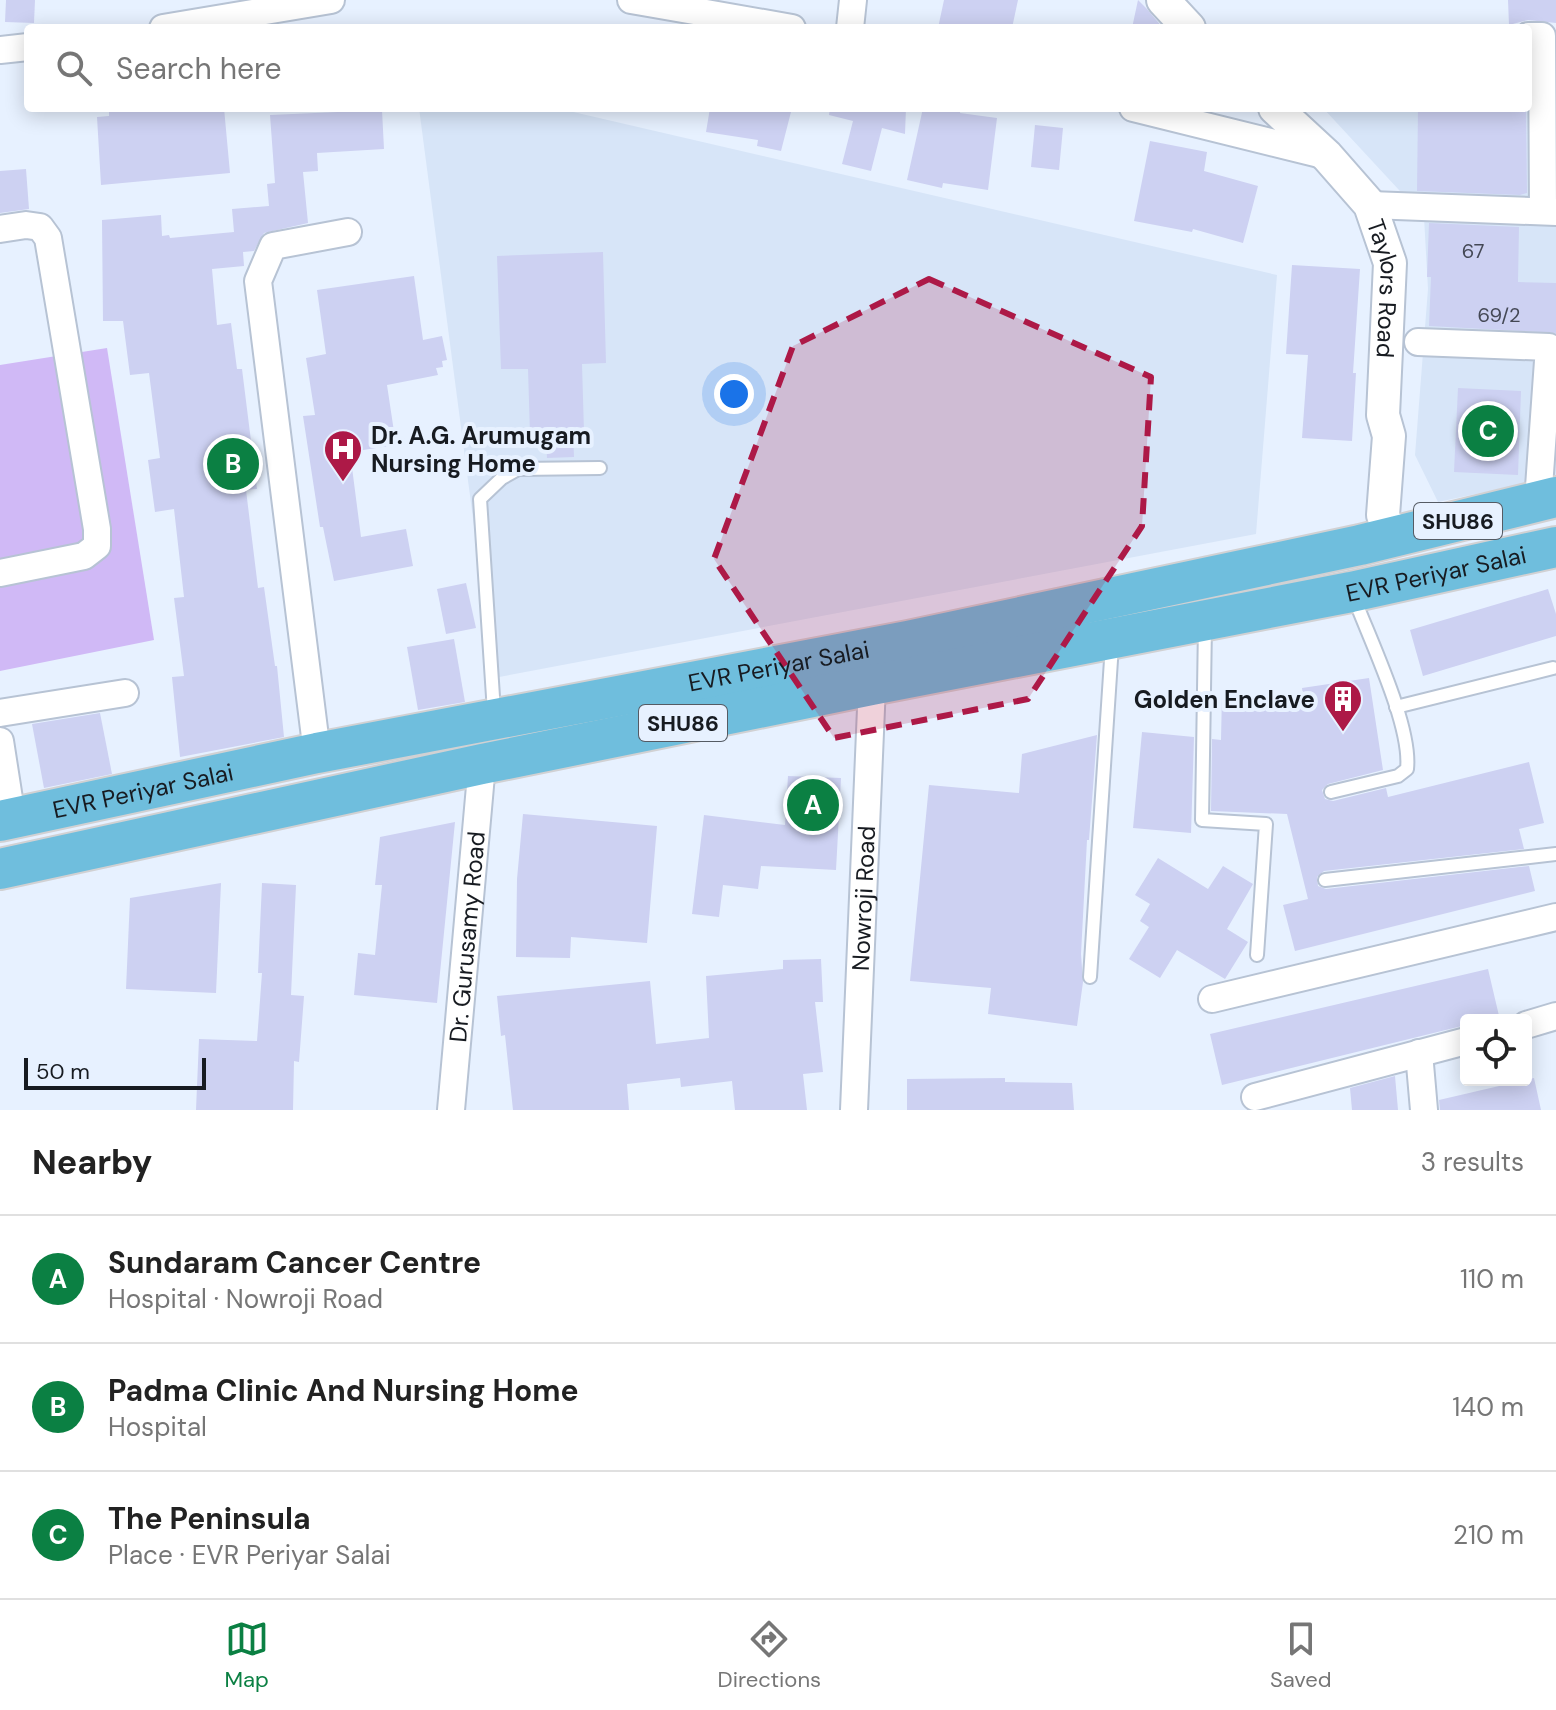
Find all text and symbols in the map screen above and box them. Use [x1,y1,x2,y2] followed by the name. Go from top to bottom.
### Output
[24,24,1532,112] search box
[52,46,96,90] icon: search
[116,49,282,88] text: Search here
[1360,215,1406,359] street label: Taylors Road
[1462,238,1484,264] house number: 67
[1477,302,1521,328] house number: 69/2
[714,374,754,414] your location
[1462,401,1514,461] pin: C
[371,420,591,479] place label: Dr. A.G. Arumugam Nursing Home
[322,428,364,483] hospital icon: Dr. A.G. Arumugam Nursing Home
[207,434,259,494] pin: B
[1414,503,1502,539] road number: SHU86
[1343,539,1529,608] street label: EVR Periyar Salai
[685,633,872,698] street label: EVR Periyar Salai
[1322,678,1364,733] building icon: Golden Enclave
[1134,684,1315,715] place label: Golden Enclave
[639,705,727,741] road number: SHU86
[50,756,236,825] street label: EVR Periyar Salai
[787,775,839,835] pin: A
[844,825,882,971] street label: Nowroji Road
[442,830,491,1044] street label: Dr. Gurusamy Road
[1460,1014,1532,1086] map controls
[1460,1014,1532,1086] button: locate
[24,1054,206,1090] scale bar
[36,1057,90,1086] text: 50 m
[32,1140,152,1185] text: Nearby
[1421,1145,1524,1179] text: 3 results
[108,1243,481,1282] text: Sundaram Cancer Centre
[49,1262,67,1296] text: A
[1460,1262,1524,1296] text: 110 m
[108,1282,383,1316] text: Hospital · Nowroji Road
[108,1371,579,1410] text: Padma Clinic And Nursing Home
[50,1390,66,1424] text: B
[1452,1390,1524,1424] text: 140 m
[108,1410,207,1444] text: Hospital
[108,1499,311,1538] text: The Peninsula
[48,1518,68,1552] text: C
[1453,1518,1524,1552] text: 210 m
[108,1538,391,1572] text: Place · EVR Periyar Salai
[224,1617,269,1694] tab: Map
[718,1617,821,1694] tab: Directions
[1270,1617,1332,1694] tab: Saved

